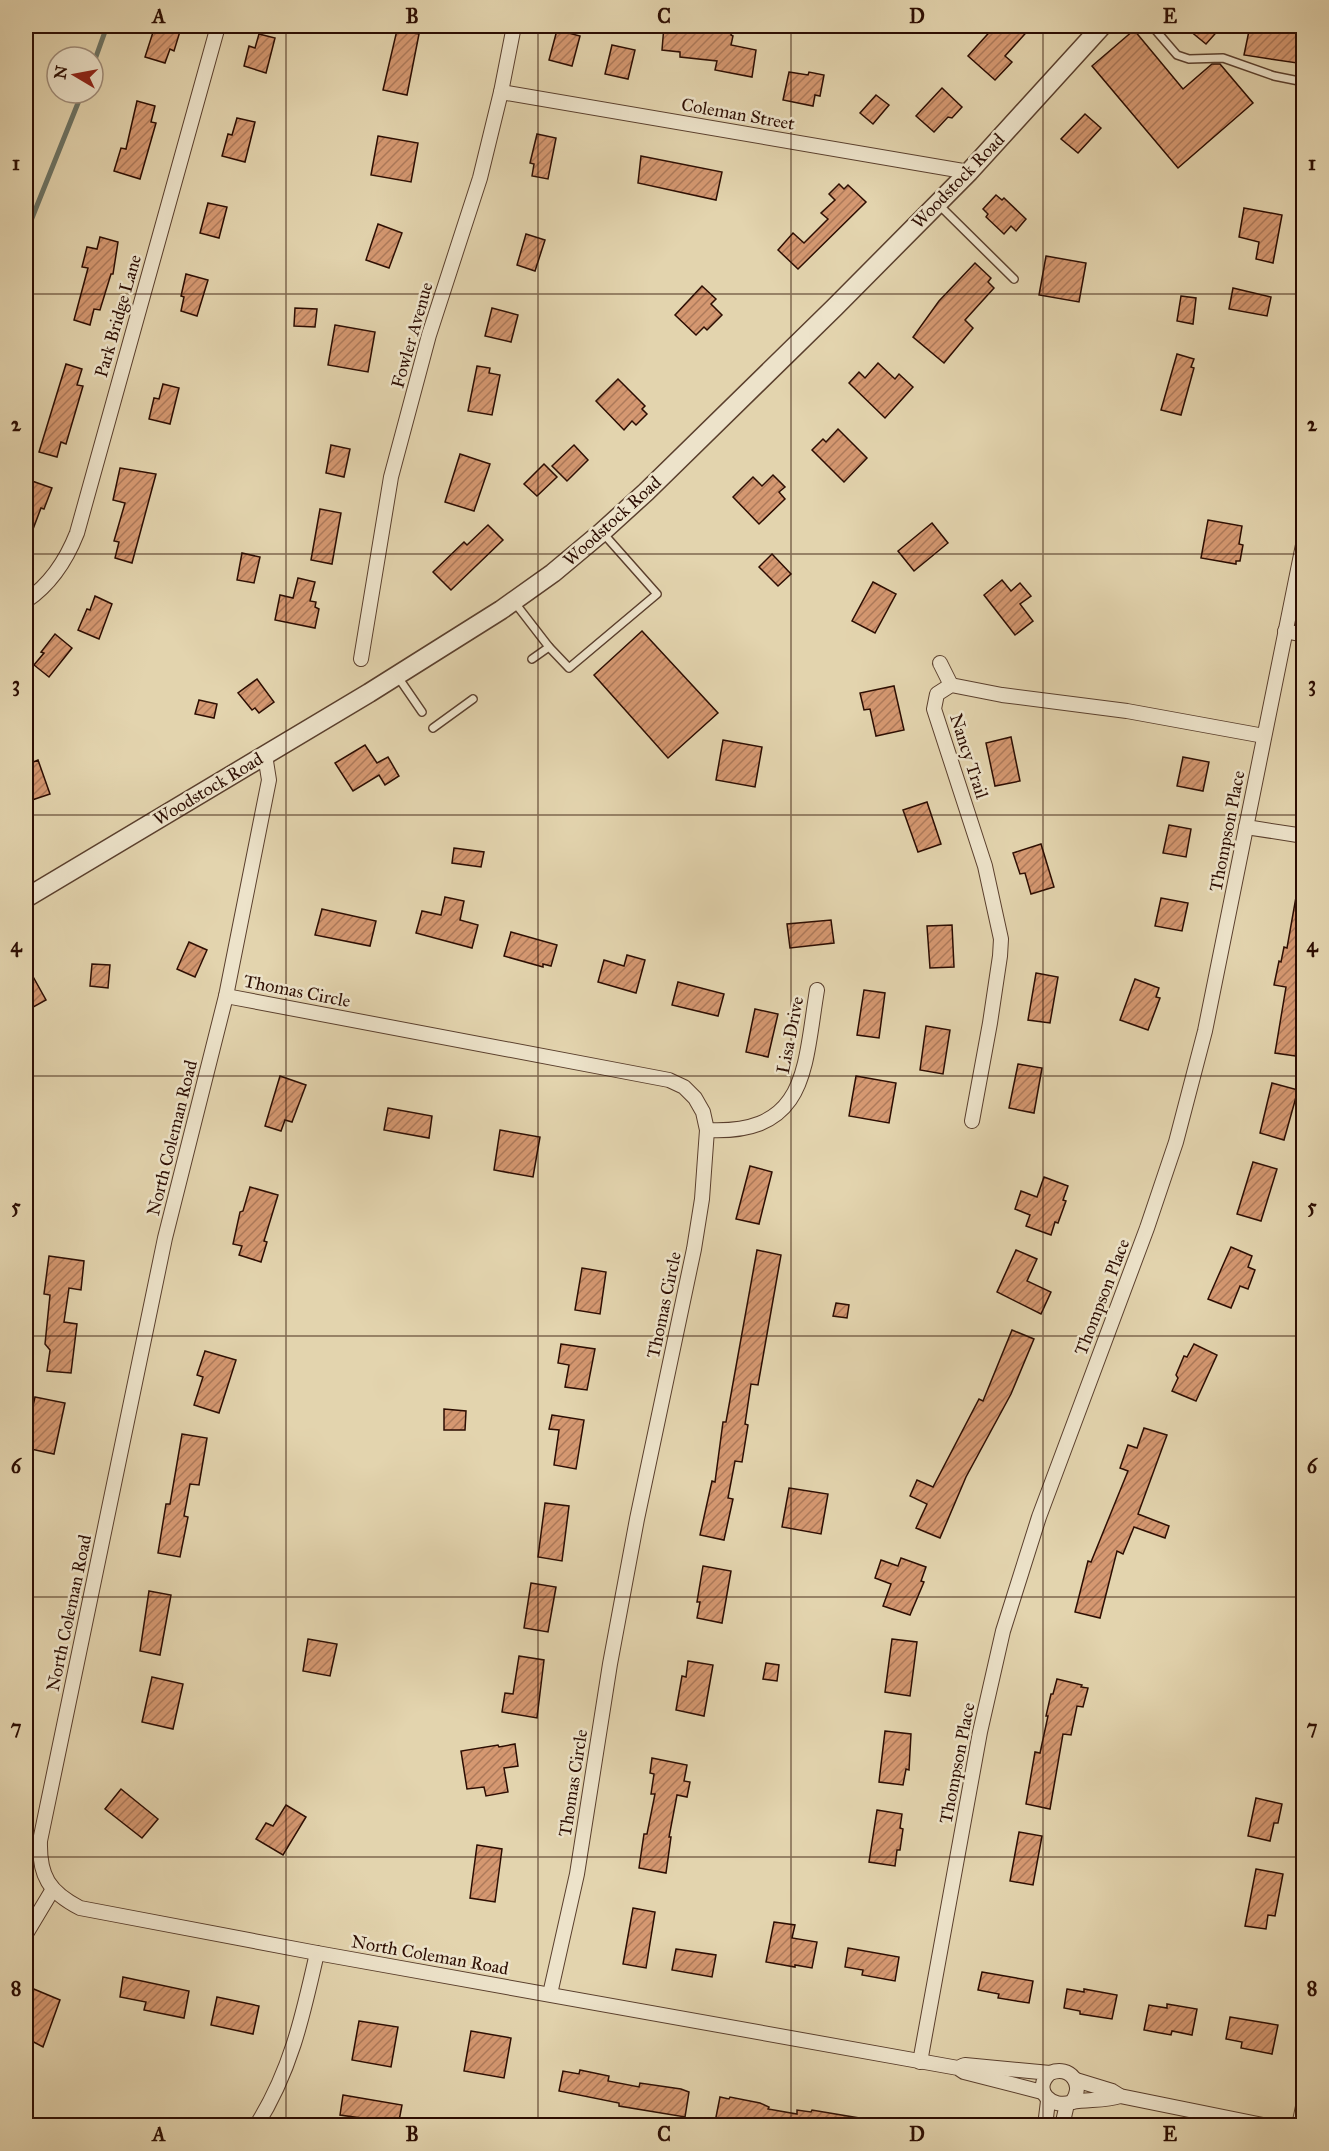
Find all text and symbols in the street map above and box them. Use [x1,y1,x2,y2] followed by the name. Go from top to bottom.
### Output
[150,4,166,28] text: A
[405,4,419,28] text: B
[657,4,671,28] text: C
[909,4,925,28] text: D
[1163,4,1178,28] text: E
[45,45,105,105] north arrow
[50,64,71,81] text: N
[680,93,797,135] street label: Coleman Street
[907,129,1009,233] street label: Woodstock Road
[12,151,20,175] text: 1
[1308,151,1316,175] text: 1
[90,252,147,380] street label: Park Bridge Lane
[386,279,438,391] street label: Fowler Avenue
[11,412,22,436] text: 2
[1307,412,1318,436] text: 2
[559,471,665,571] street label: Woodstock Road
[12,672,20,697] text: 3
[1308,672,1316,697] text: 3
[945,711,993,801] street label: Nancy Trail
[149,748,267,830] street label: Woodstock Road
[1204,769,1250,893] street label: Thompson Place
[10,933,22,958] text: 4
[1306,933,1318,958] text: 4
[242,970,352,1012] street label: Thomas Circle
[772,995,808,1075] street label: Lisa Drive
[142,1058,202,1218] street label: North Coleman Road
[11,1194,21,1218] text: 5
[1307,1194,1317,1218] text: 5
[1070,1236,1134,1358] street label: Thompson Place
[642,1250,686,1360] street label: Thomas Circle
[11,1454,23,1478] text: 6
[1307,1454,1319,1478] text: 6
[42,1533,96,1693] street label: North Coleman Road
[934,1701,980,1825] street label: Thompson Place
[11,1715,22,1739] text: 7
[1307,1715,1318,1739] text: 7
[554,1728,592,1838] street label: Thomas Circle
[350,1930,510,1980] street label: North Coleman Road
[11,1976,21,2000] text: 8
[1307,1976,1317,2000] text: 8
[150,2122,166,2146] text: A
[405,2122,419,2146] text: B
[657,2122,671,2146] text: C
[909,2122,925,2146] text: D
[1163,2122,1178,2146] text: E

